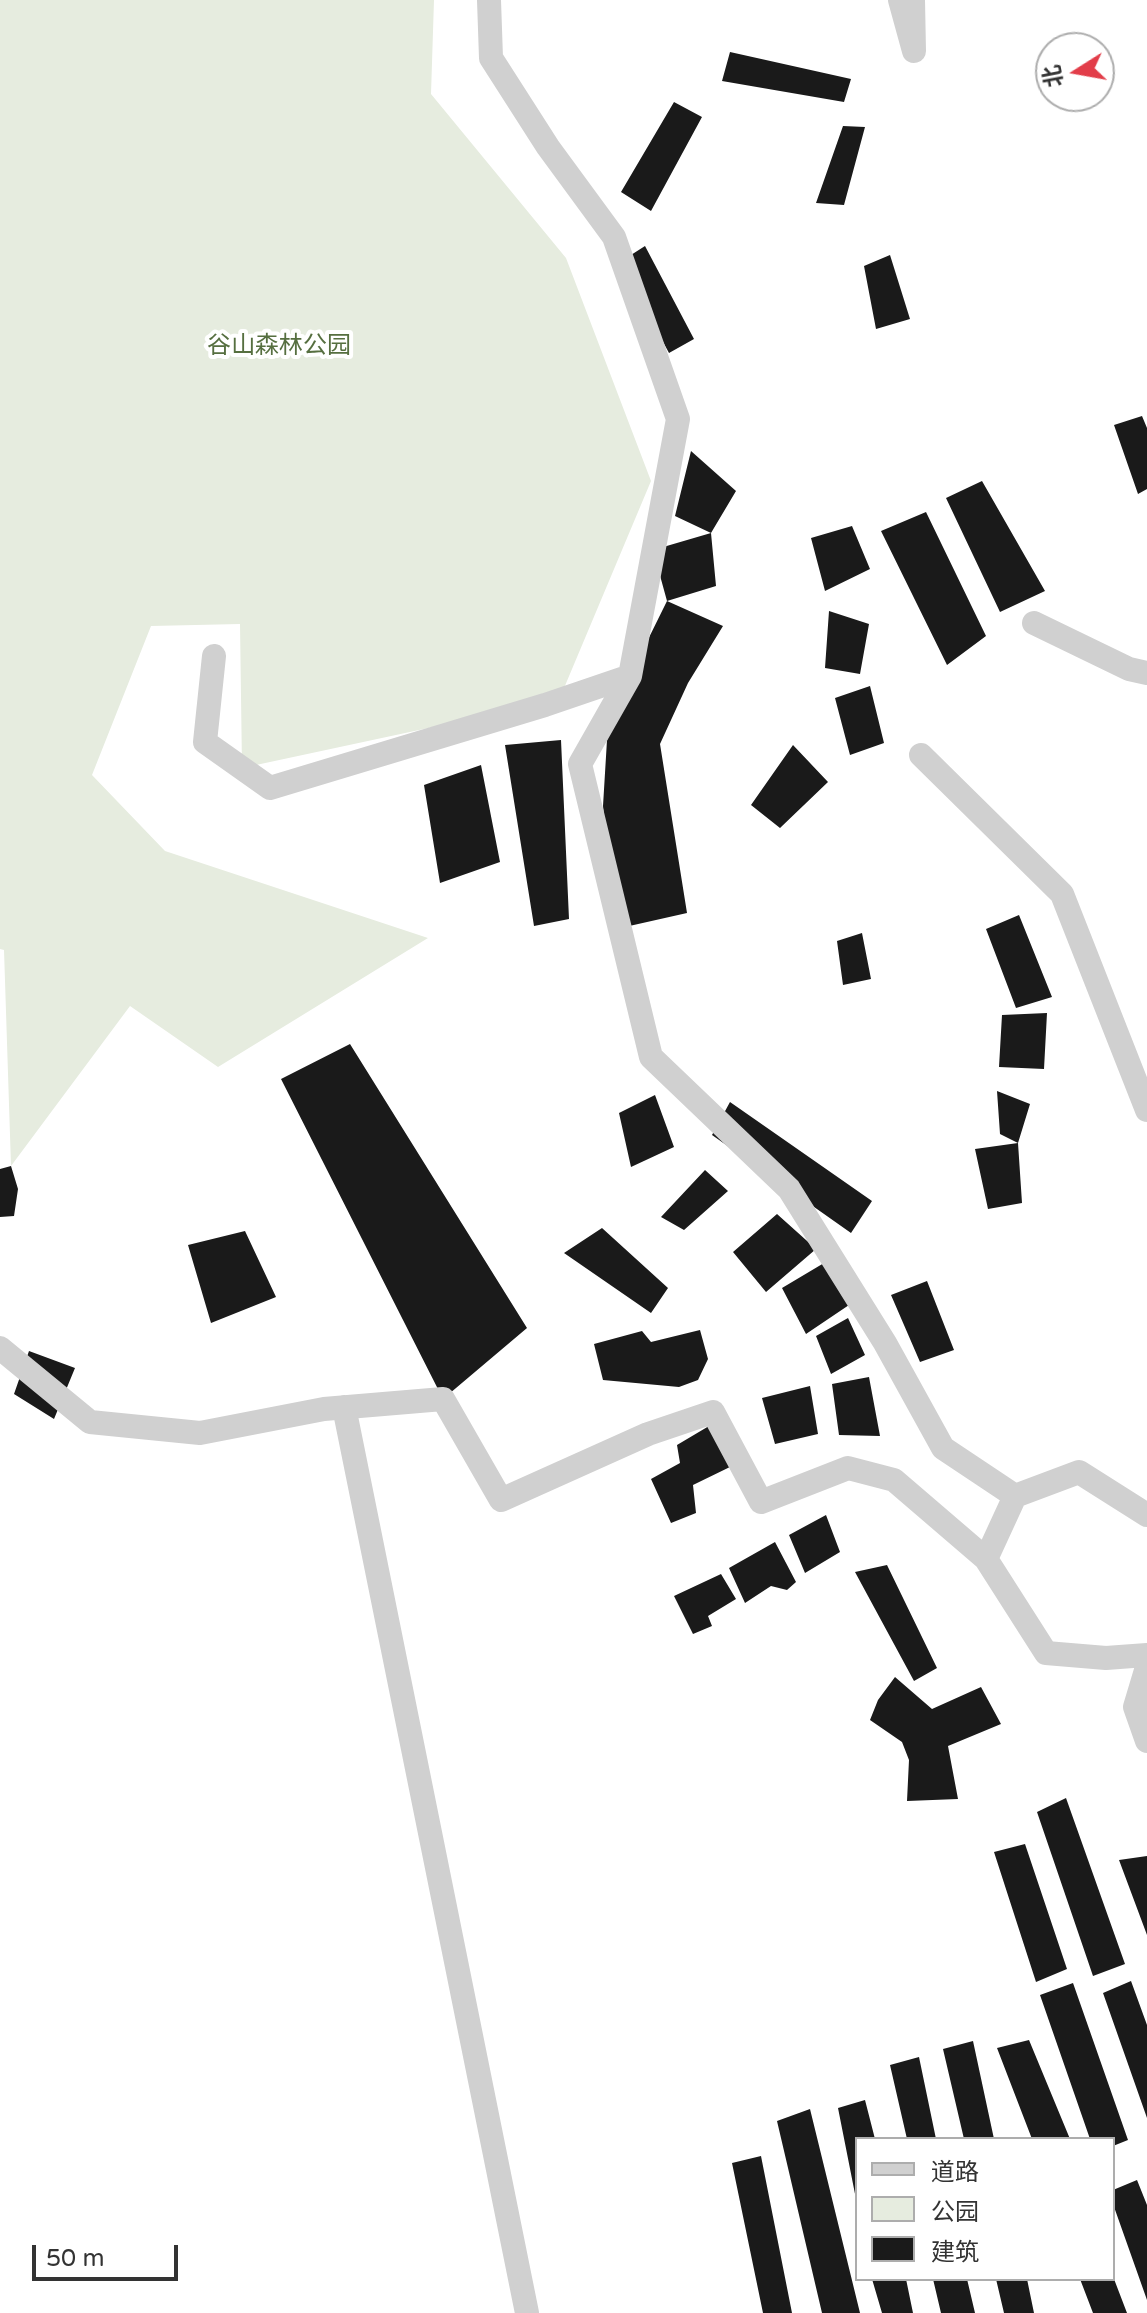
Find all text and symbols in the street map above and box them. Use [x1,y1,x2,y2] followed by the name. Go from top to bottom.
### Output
[1035,32,1115,112] north arrow
[1039,63,1068,89] text: 北
[207,333,351,361] park label: 谷山森林公园
[855,2137,1115,2281] legend
[931,2158,979,2187] text: 道路
[931,2198,979,2227] text: 公园
[36,2229,182,2279] scale bar
[931,2238,979,2267] text: 建筑
[46,2244,104,2273] text: 50 m

